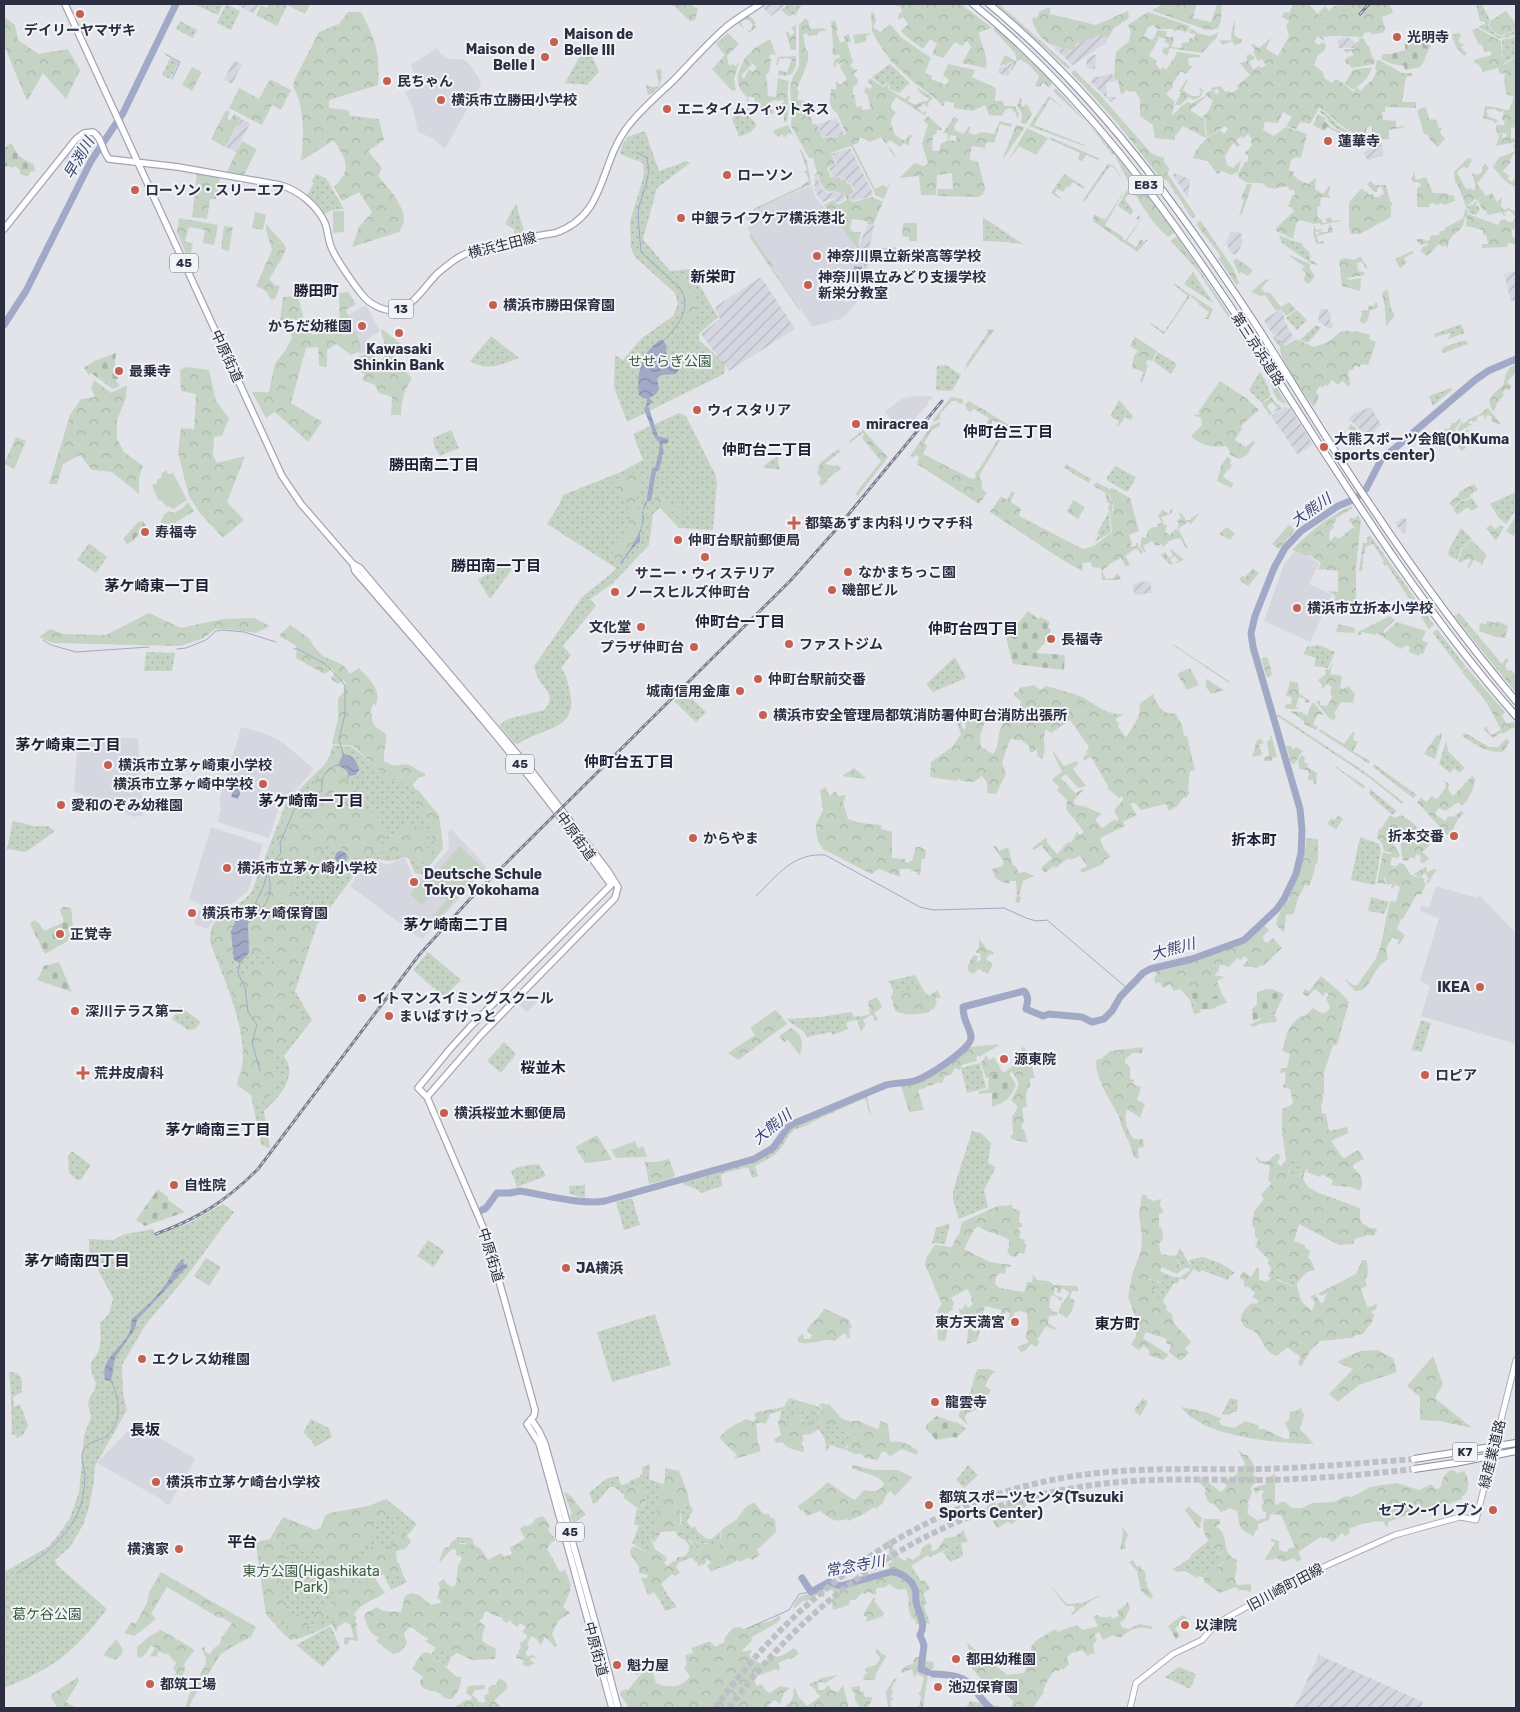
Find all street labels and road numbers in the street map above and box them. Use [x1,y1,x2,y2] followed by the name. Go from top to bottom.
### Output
[1128,176,1164,194] road number: E83
[466,229,538,262] street label: 横浜生田線
[170,254,198,272] road number: 45
[388,300,414,318] road number: 13
[1228,309,1288,389] street label: 第三京浜道路
[207,327,246,385] street label: 中原街道
[506,754,534,774] road number: 45
[552,809,599,864] street label: 中原街道
[474,1226,507,1284] street label: 中原街道
[1476,1418,1509,1490] street label: 緑産業道路
[1452,1442,1478,1461] road number: K7
[556,1522,584,1541] road number: 45
[1244,1560,1326,1615] street label: 旧川崎町田線
[580,1620,611,1678] street label: 中原街道

